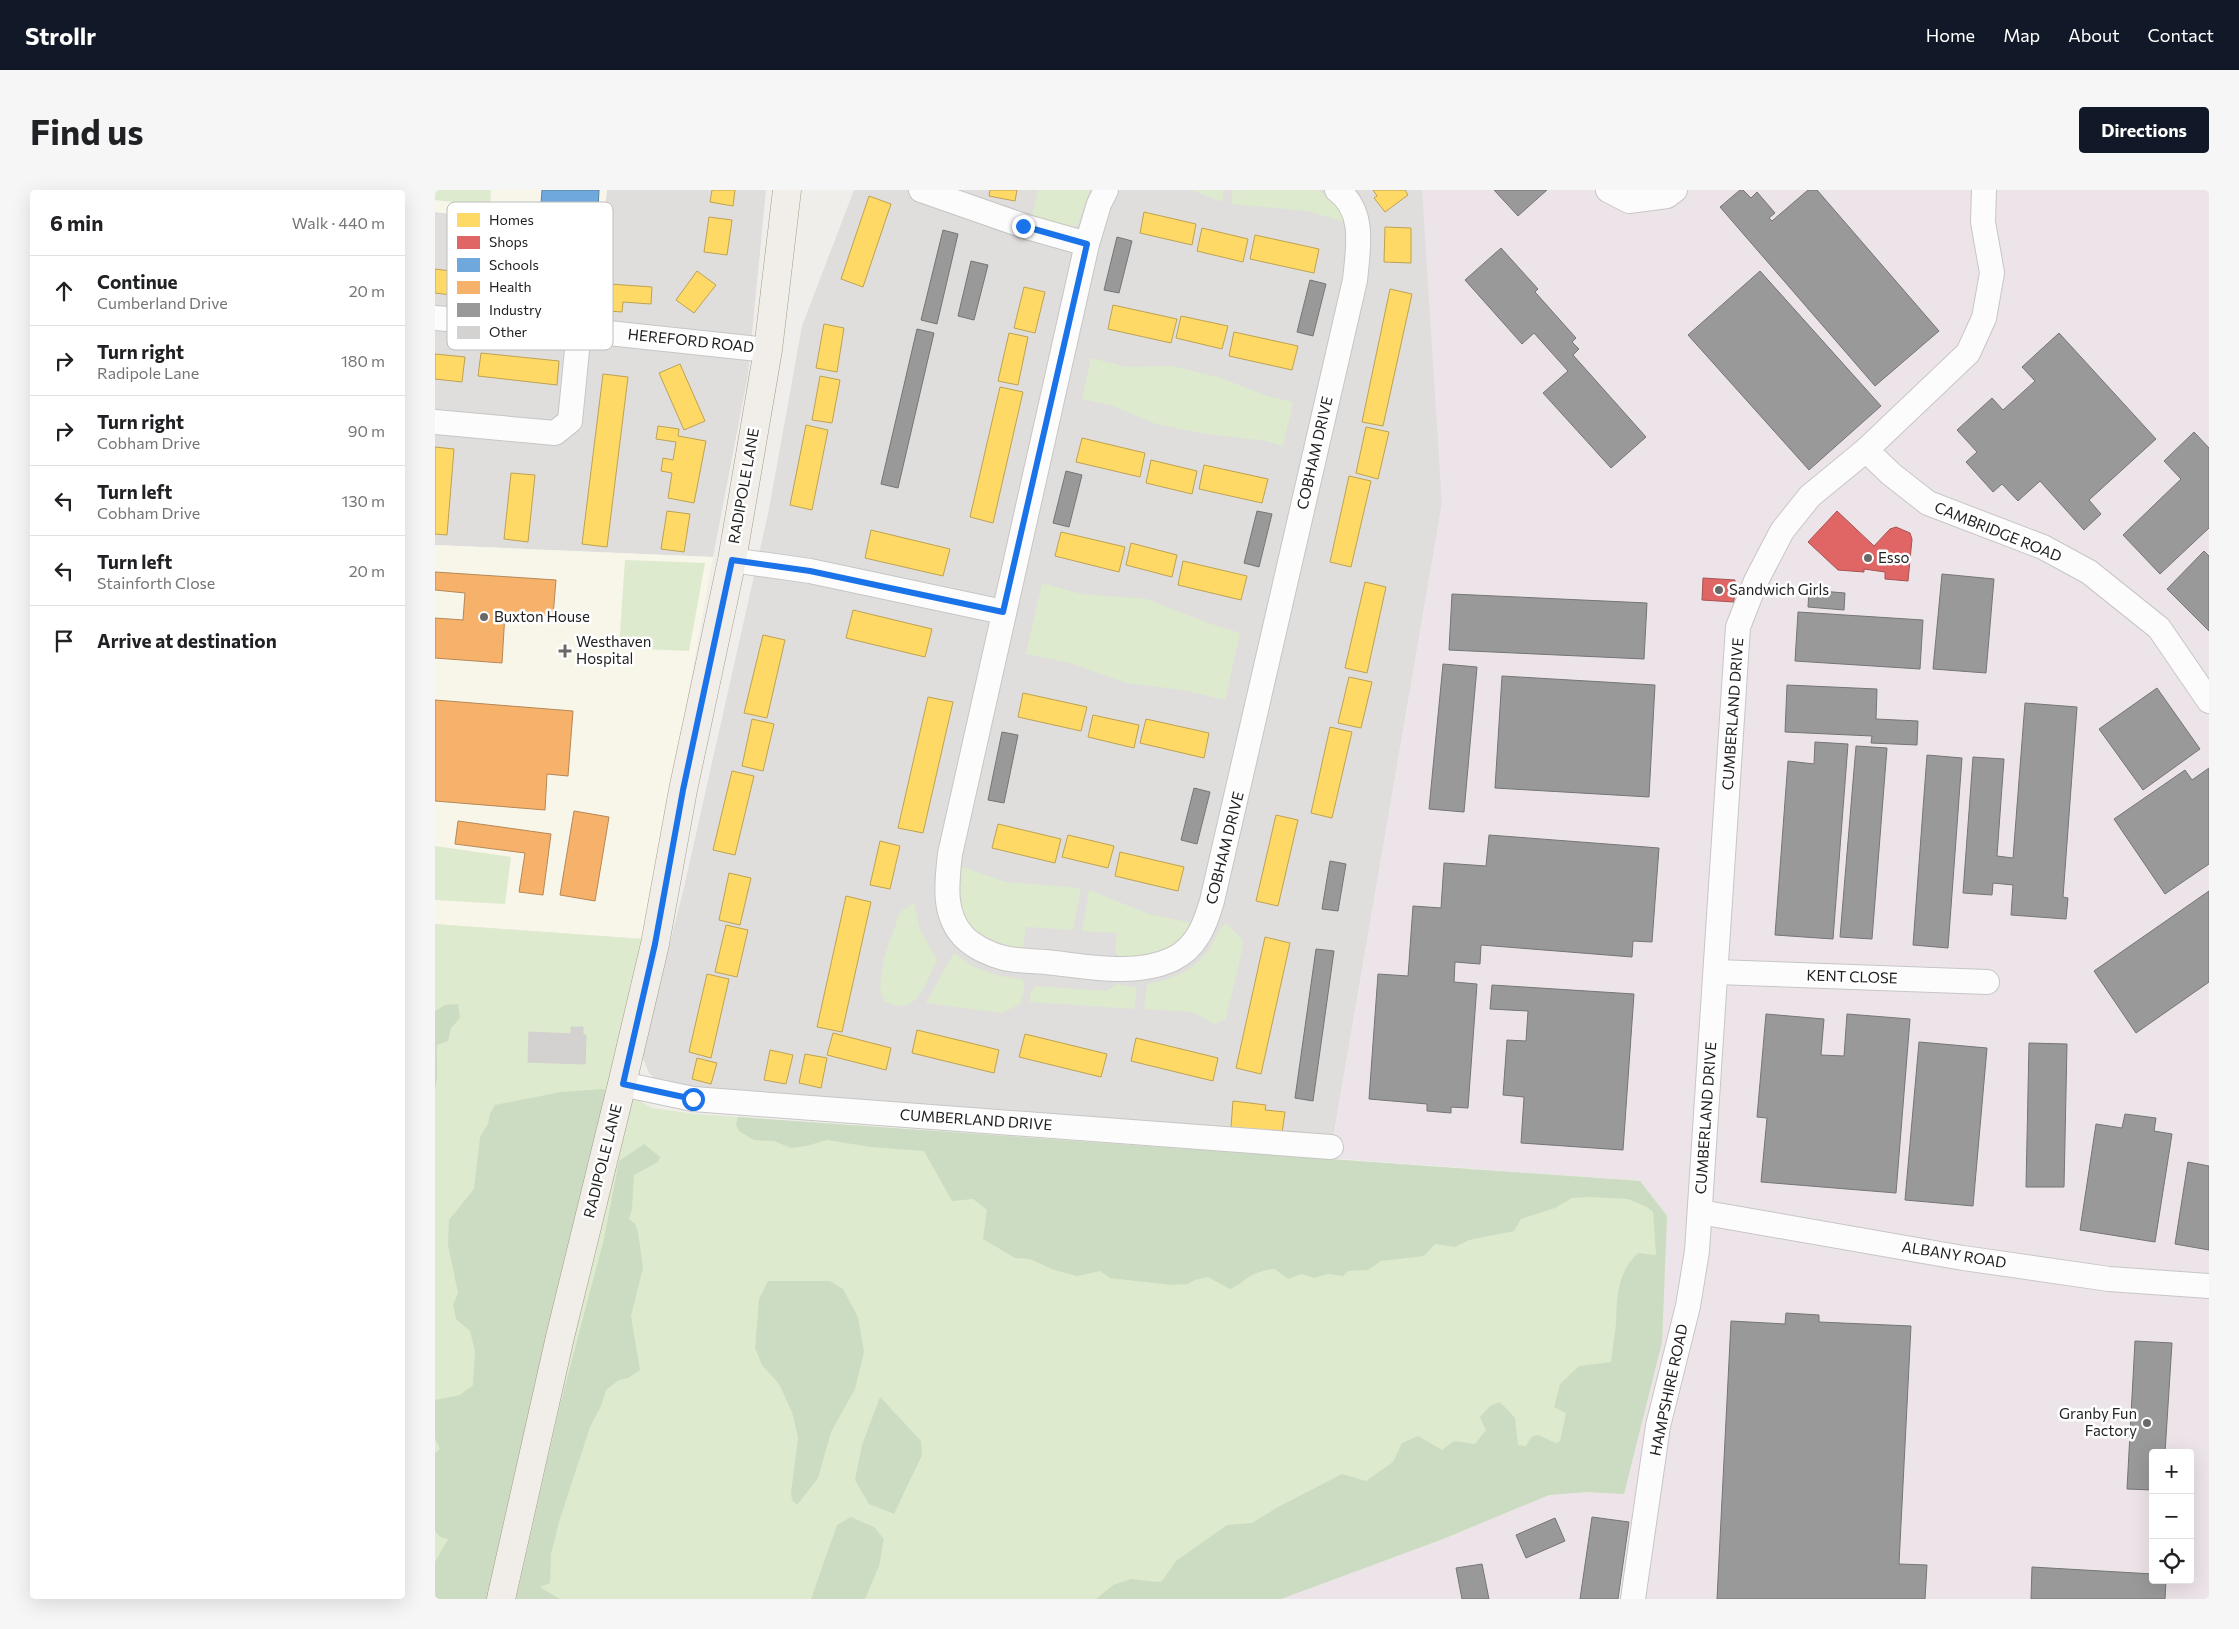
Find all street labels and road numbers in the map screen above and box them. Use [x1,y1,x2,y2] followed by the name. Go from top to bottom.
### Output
[627,324,755,356] street label: HEREFORD ROAD
[1292,394,1336,511] street label: COBHAM DRIVE
[724,427,762,545] street label: RADIPOLE LANE
[1932,497,2065,565] street label: CAMBRIDGE ROAD
[1718,637,1746,791] street label: CUMBERLAND DRIVE
[1201,789,1247,906] street label: COBHAM DRIVE
[1806,965,1898,987] street label: KENT CLOSE
[1691,1041,1719,1195] street label: CUMBERLAND DRIVE
[579,1102,625,1220] street label: RADIPOLE LANE
[899,1105,1053,1133] street label: CUMBERLAND DRIVE
[1900,1237,2008,1271] street label: ALBANY ROAD
[1645,1322,1691,1457] street label: HAMPSHIRE ROAD

